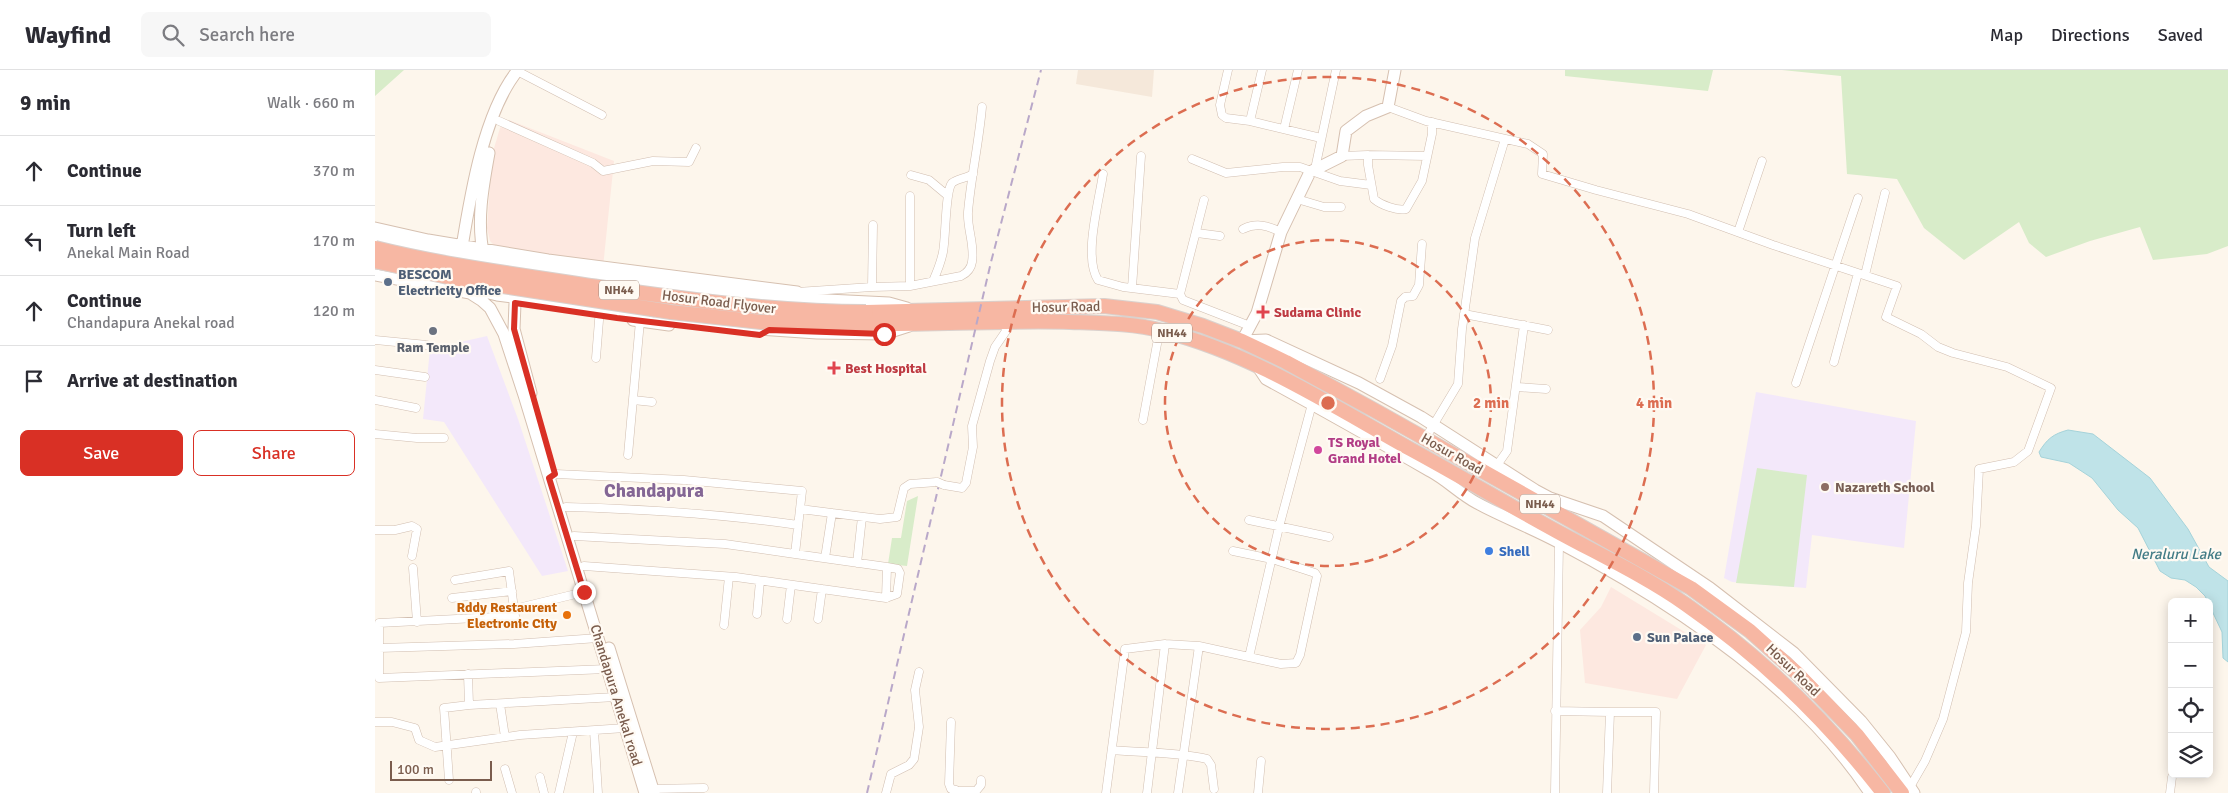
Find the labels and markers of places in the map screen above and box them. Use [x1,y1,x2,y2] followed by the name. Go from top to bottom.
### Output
[398,266,501,299] place label: BESCOM Electricity Office
[382,276,394,288] marker: BESCOM Electricity Office
[1274,304,1362,321] place label: Sudama Clinic
[1256,305,1270,319] marker: Sudama Clinic
[427,325,439,337] marker: Ram Temple
[396,339,470,356] place label: Ram Temple
[845,360,927,377] place label: Best Hospital
[827,361,841,375] marker: Best Hospital
[1319,394,1337,412] centre of rings
[1328,434,1402,467] place label: TS Royal Grand Hotel
[1312,444,1324,456] marker: TS Royal Grand Hotel
[1835,479,1935,496] place label: Nazareth School
[1819,481,1831,493] marker: Nazareth School
[1499,543,1531,560] place label: Shell
[1483,545,1495,557] marker: Shell
[457,599,558,632] place label: Rddy Restaurent Electronic City
[561,609,573,621] marker: Rddy Restaurent Electronic City
[1647,629,1713,646] place label: Sun Palace
[1631,631,1643,643] marker: Sun Palace

